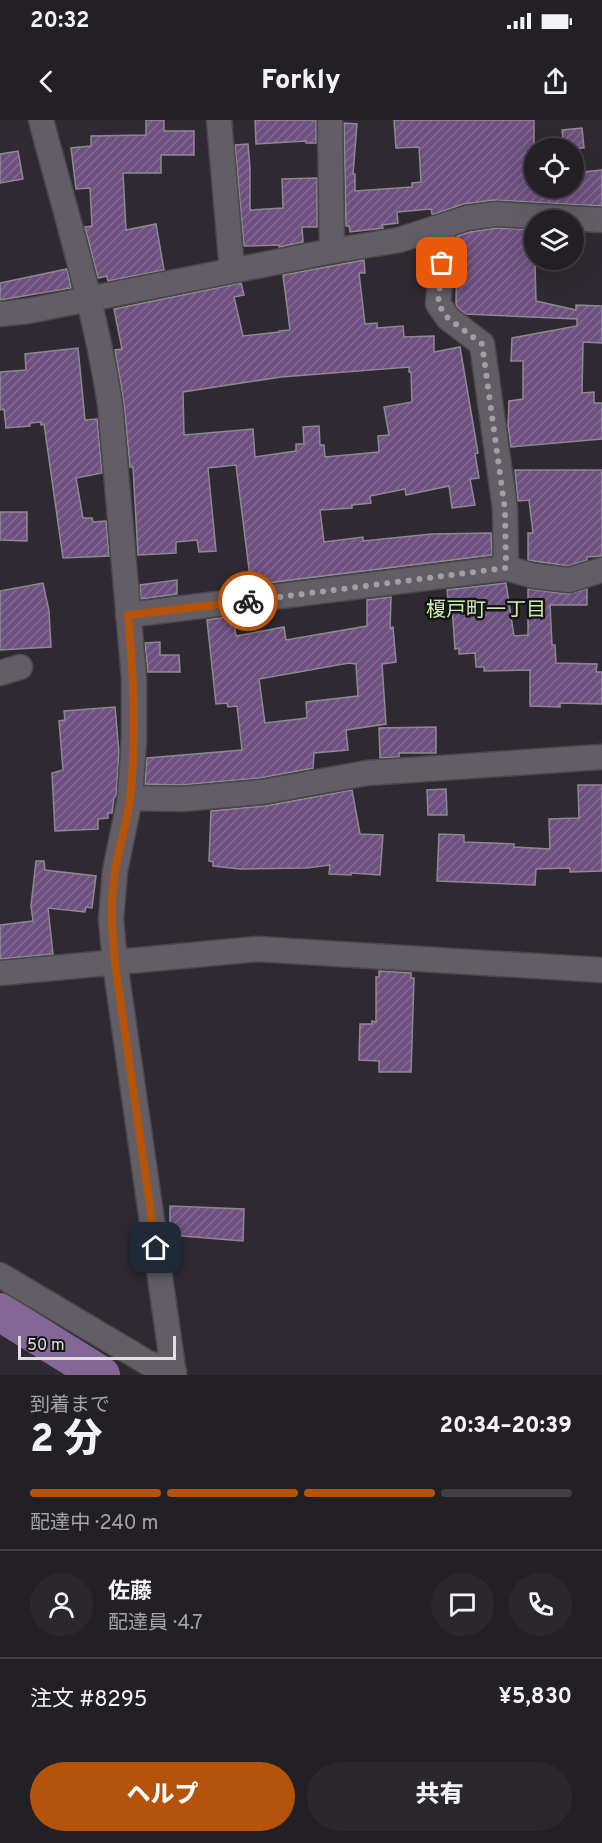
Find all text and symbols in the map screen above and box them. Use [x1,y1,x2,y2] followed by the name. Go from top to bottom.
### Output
[30,8,89,35] text: 20:32
[261,64,341,98] text: Forkly
[30,65,63,98] icon: back
[539,65,572,98] icon: share
[524,138,584,270] map controls
[524,138,584,198] button: locate
[524,210,584,270] button: layers
[416,237,467,288] pin
[425,246,458,279] icon: bag
[218,571,278,631] courier
[232,585,265,618] icon: bike
[426,598,546,624] district label: 榎戸町一丁目
[130,1222,181,1273] pin
[139,1231,172,1264] icon: home
[18,1333,176,1360] scale bar
[27,1336,65,1356] text: 50 m
[30,1393,110,1419] text: 到着まで
[440,1413,572,1440] text: 20:34–20:39
[30,1417,103,1466] text: 2 分
[30,1511,158,1537] text: 配達中 · 240 m
[30,1573,93,1636] button: person
[431,1573,494,1636] button: chat
[509,1573,572,1636] button: phone
[108,1579,152,1606] text: 佐藤
[108,1611,203,1637] text: 配達員 · 4.7
[499,1684,572,1711] text: ¥5,830
[30,1687,147,1714] text: 注文 #8295
[30,1762,295,1831] button: ヘルプ
[307,1762,572,1831] button: 共有

